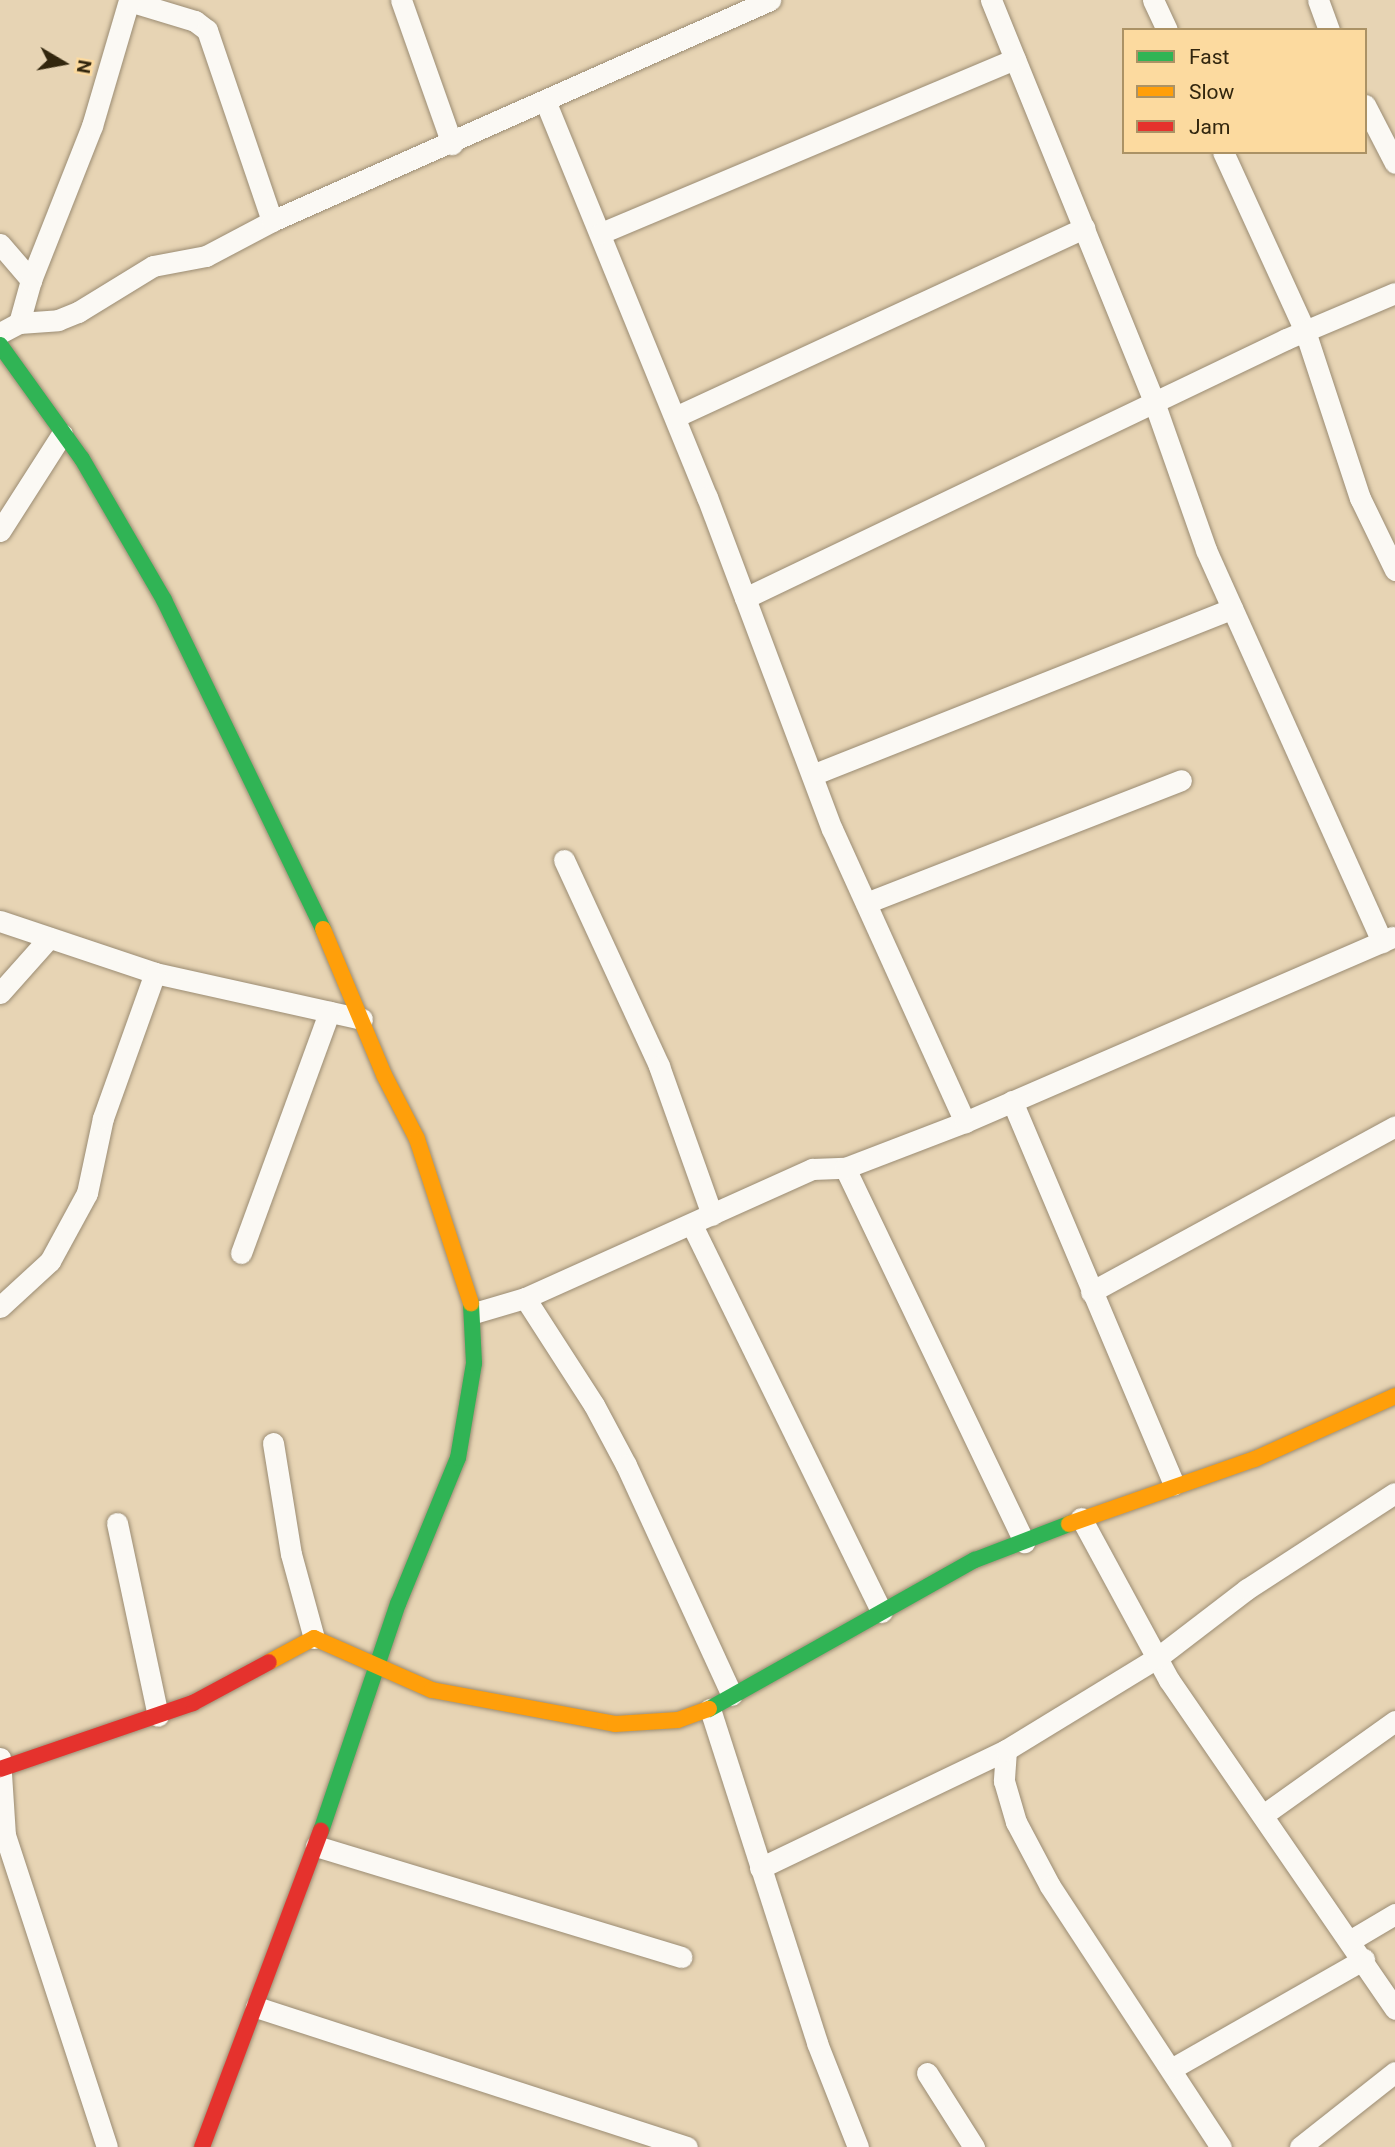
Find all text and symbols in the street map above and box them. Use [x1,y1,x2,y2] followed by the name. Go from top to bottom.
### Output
[28,28,98,98] north arrow
[1122,28,1367,154] legend
[1189,45,1229,69] text: Fast
[72,58,97,75] text: N
[1189,80,1234,104] text: Slow
[1189,115,1230,139] text: Jam

